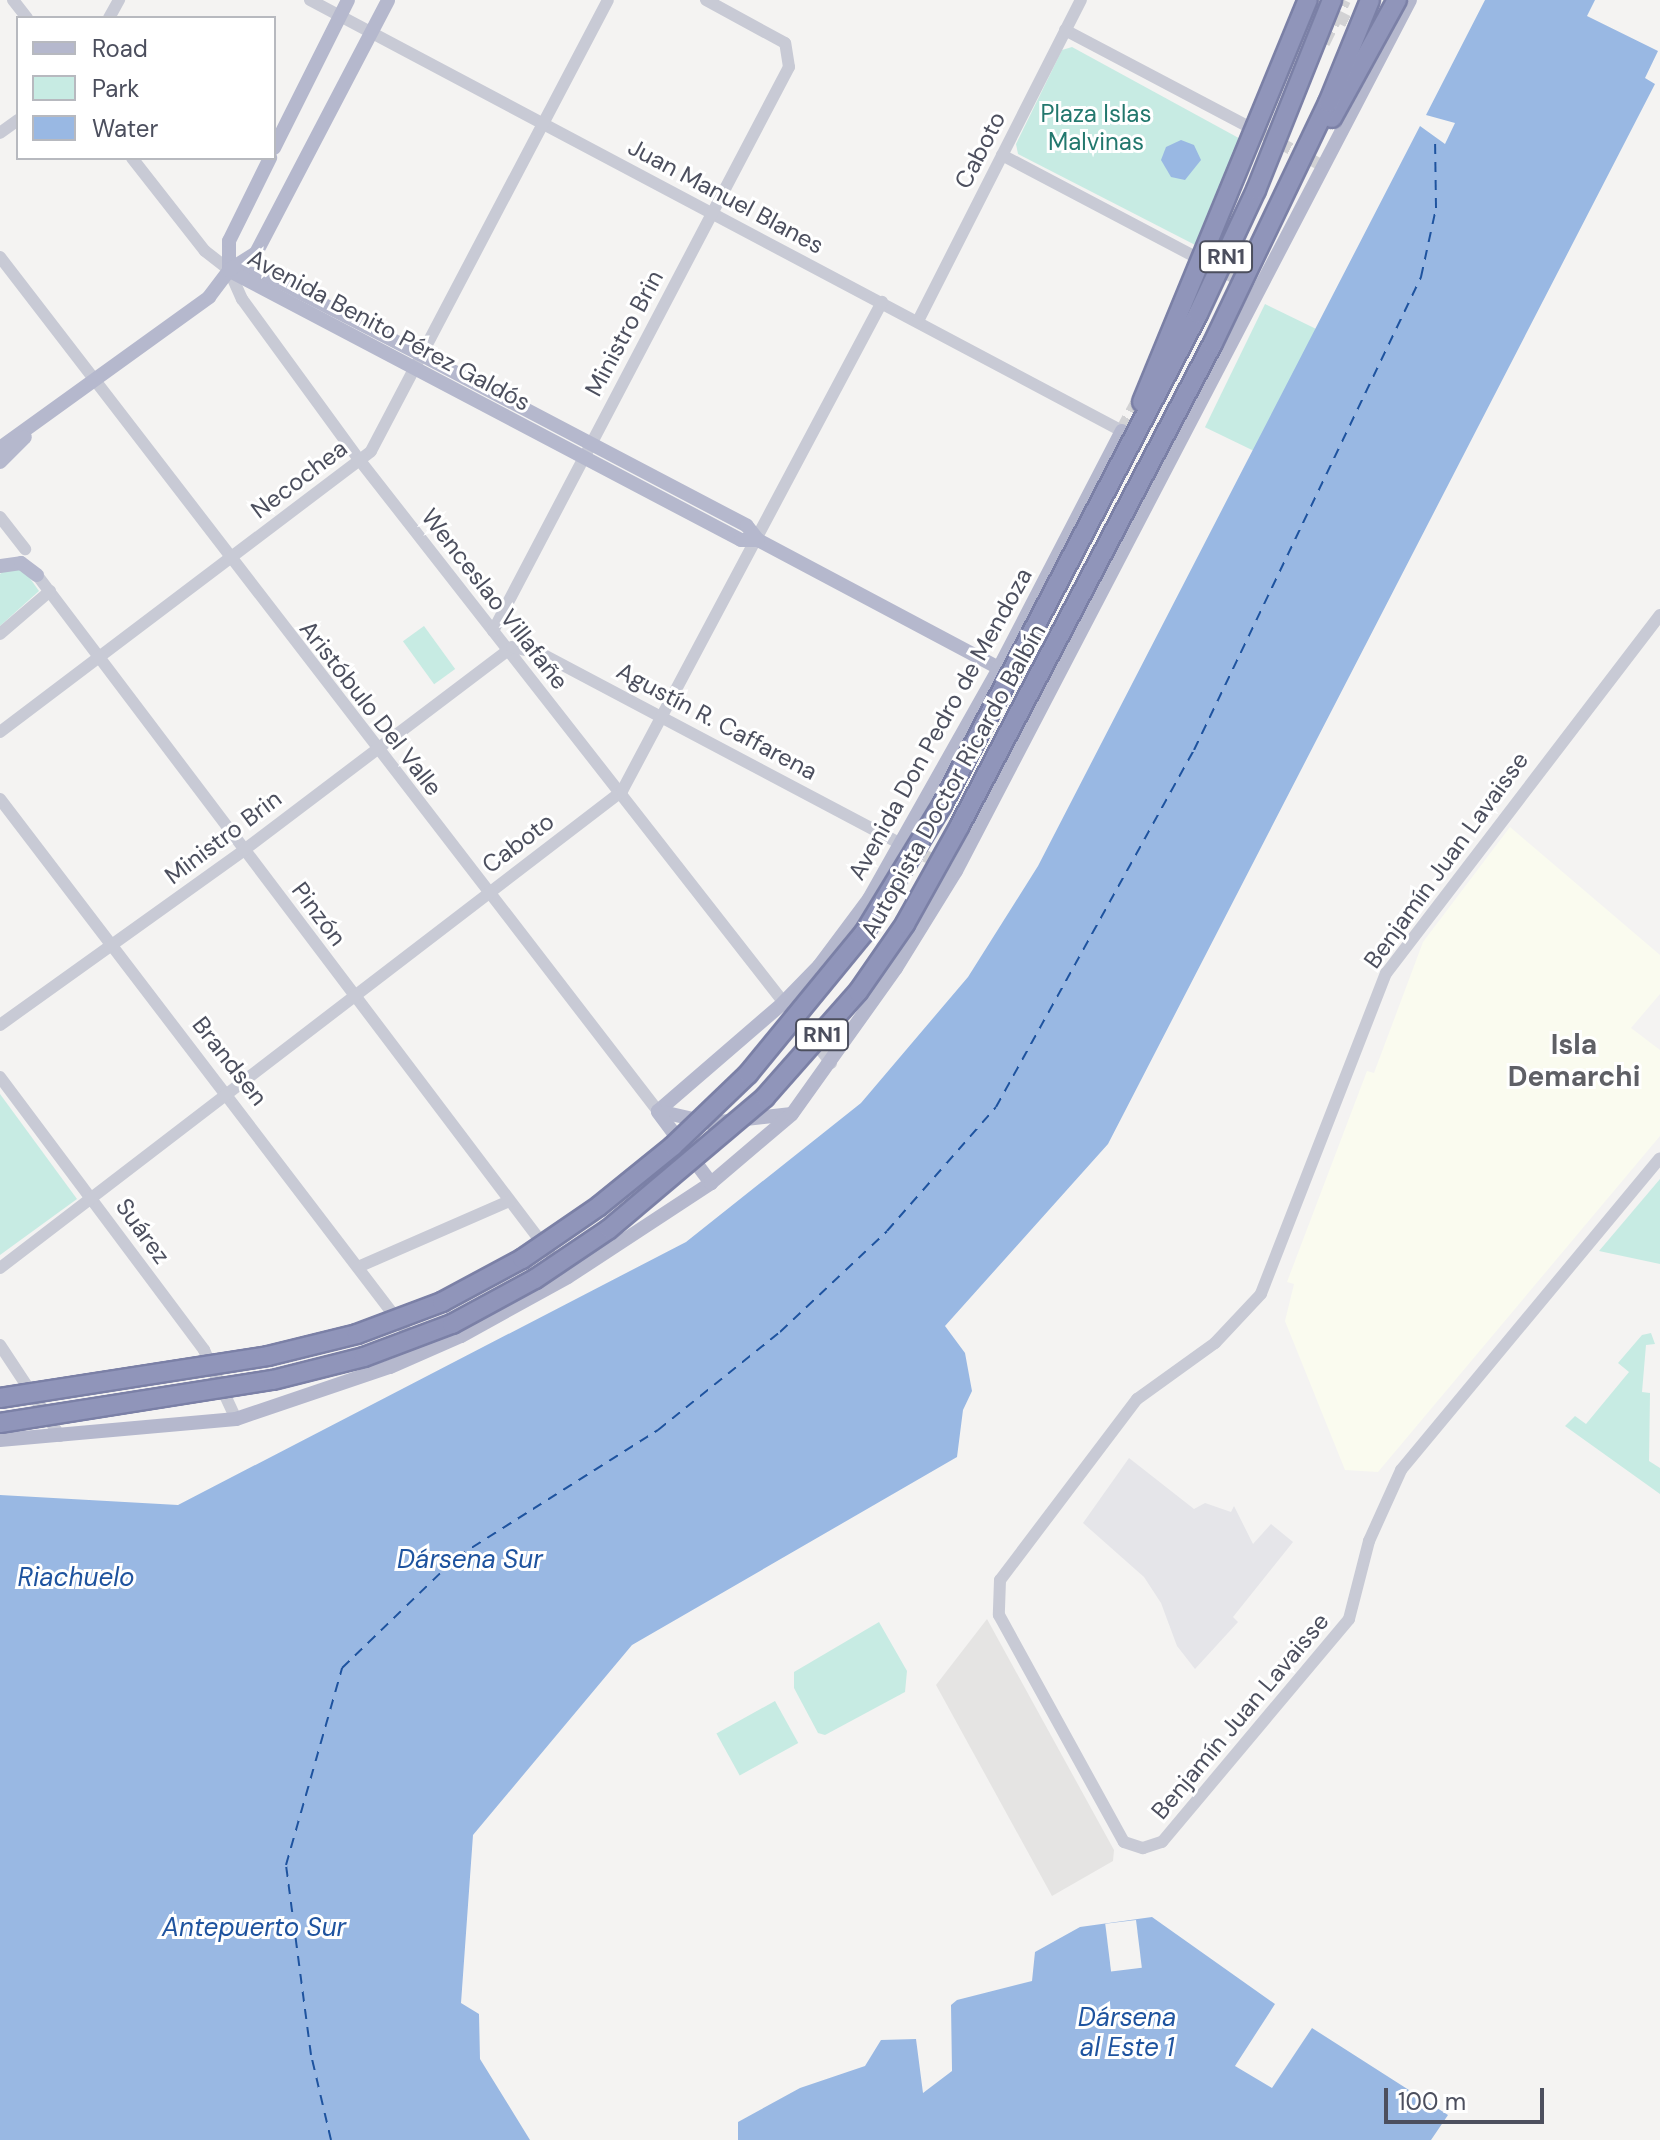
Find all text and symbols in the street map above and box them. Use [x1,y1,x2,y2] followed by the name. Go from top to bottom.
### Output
[16,16,276,160] legend
[92,33,148,64] text: Road
[92,73,139,104] text: Park
[1041,100,1151,156] park label: Plaza Islas Malvinas
[948,107,1012,193] street label: Caboto
[92,113,158,144] text: Water
[623,132,829,260] street label: Juan Manuel Blanes
[1198,239,1254,275] road number: RN1
[243,243,535,417] street label: Avenida Benito Pérez Galdós
[579,265,669,401] street label: Ministro Brin
[245,434,353,524] street label: Necochea
[415,503,575,695] street label: Wenceslao Villafañe
[842,563,1038,885] street label: Avenida Don Pedro de Mendoza
[294,615,448,801] street label: Aristóbulo Del Valle
[854,619,1052,943] street label: Autopista Doctor Ricardo Balbín
[612,656,822,786] street label: Agustín R. Caffarena
[1358,746,1534,974] street label: Benjamín Juan Lavaisse
[159,784,287,890] street label: Ministro Brin
[476,807,560,879] street label: Caboto
[286,876,352,952] street label: Pinzón
[186,1011,274,1111] street label: Brandsen
[794,1017,850,1053] road number: RN1
[1508,1028,1640,1094] district label: Isla Demarchi
[110,1193,176,1269] street label: Suárez
[397,1544,543,1576] water label: Dársena Sur
[17,1562,135,1594] water label: Riachuelo
[1145,1607,1335,1825] street label: Benjamín Juan Lavaisse
[162,1912,346,1944] water label: Antepuerto Sur
[1078,2002,1176,2064] water label: Dársena al Este 1
[1388,2072,1548,2122] scale bar
[1398,2086,1466,2117] text: 100 m

